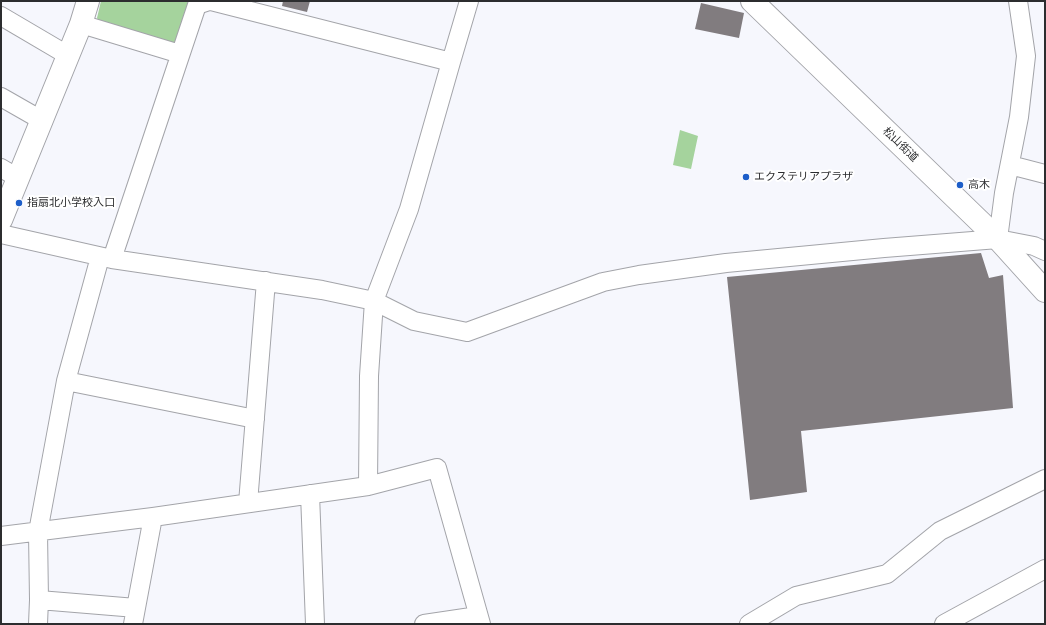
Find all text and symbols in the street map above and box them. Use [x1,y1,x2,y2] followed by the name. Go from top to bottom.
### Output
[880,125,920,165] street label: 松山街道
[754,170,853,184] place label: エクステリアプラザ
[741,172,751,182] marker: エクステリアプラザ
[968,178,990,192] place label: 高木
[955,180,965,190] marker: 高木
[27,196,115,210] place label: 指扇北小学校入口
[14,198,24,208] marker: 指扇北小学校入口

